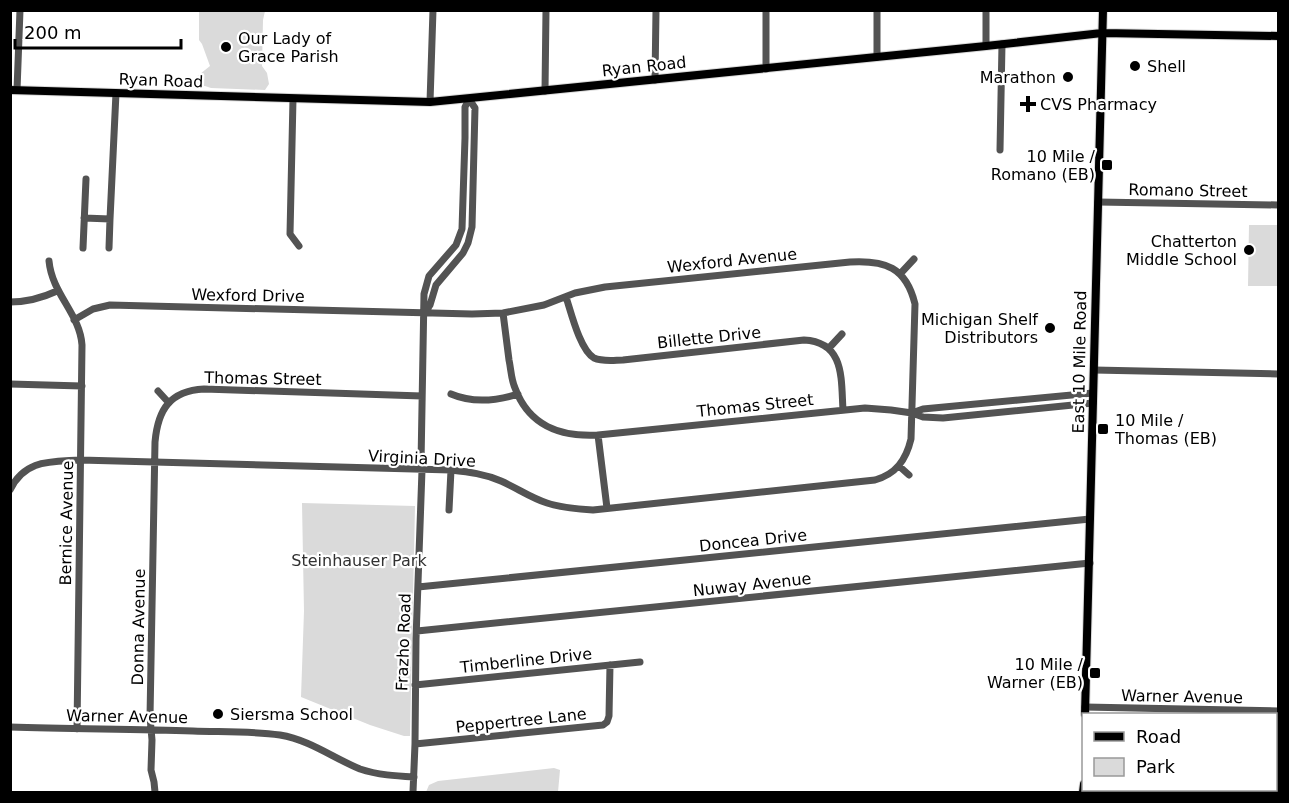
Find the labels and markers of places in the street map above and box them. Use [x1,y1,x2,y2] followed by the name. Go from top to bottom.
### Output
[238,29,339,66] place label: Our Lady of Grace Parish
[219,40,233,54] marker: Our Lady of Grace Parish
[1147,57,1186,76] place label: Shell
[1128,59,1142,73] marker: Shell
[980,68,1056,87] place label: Marathon
[1061,70,1075,84] marker: Marathon
[1040,95,1157,114] place label: CVS Pharmacy
[1021,97,1035,111] marker: CVS Pharmacy
[991,147,1096,184] place label: 10 Mile / Romano (EB)
[1100,158,1114,172] marker: 10 Mile / Romano (EB)
[1126,232,1237,269] place label: Chatterton Middle School
[1242,243,1256,257] marker: Chatterton Middle School
[921,310,1038,347] place label: Michigan Shelf Distributors
[1043,321,1057,335] marker: Michigan Shelf Distributors
[1114,411,1217,448] place label: 10 Mile / Thomas (EB)
[1096,422,1110,436] marker: 10 Mile / Thomas (EB)
[987,655,1084,692] place label: 10 Mile / Warner (EB)
[1088,666,1102,680] marker: 10 Mile / Warner (EB)
[230,705,353,724] place label: Siersma School
[211,707,225,721] marker: Siersma School

